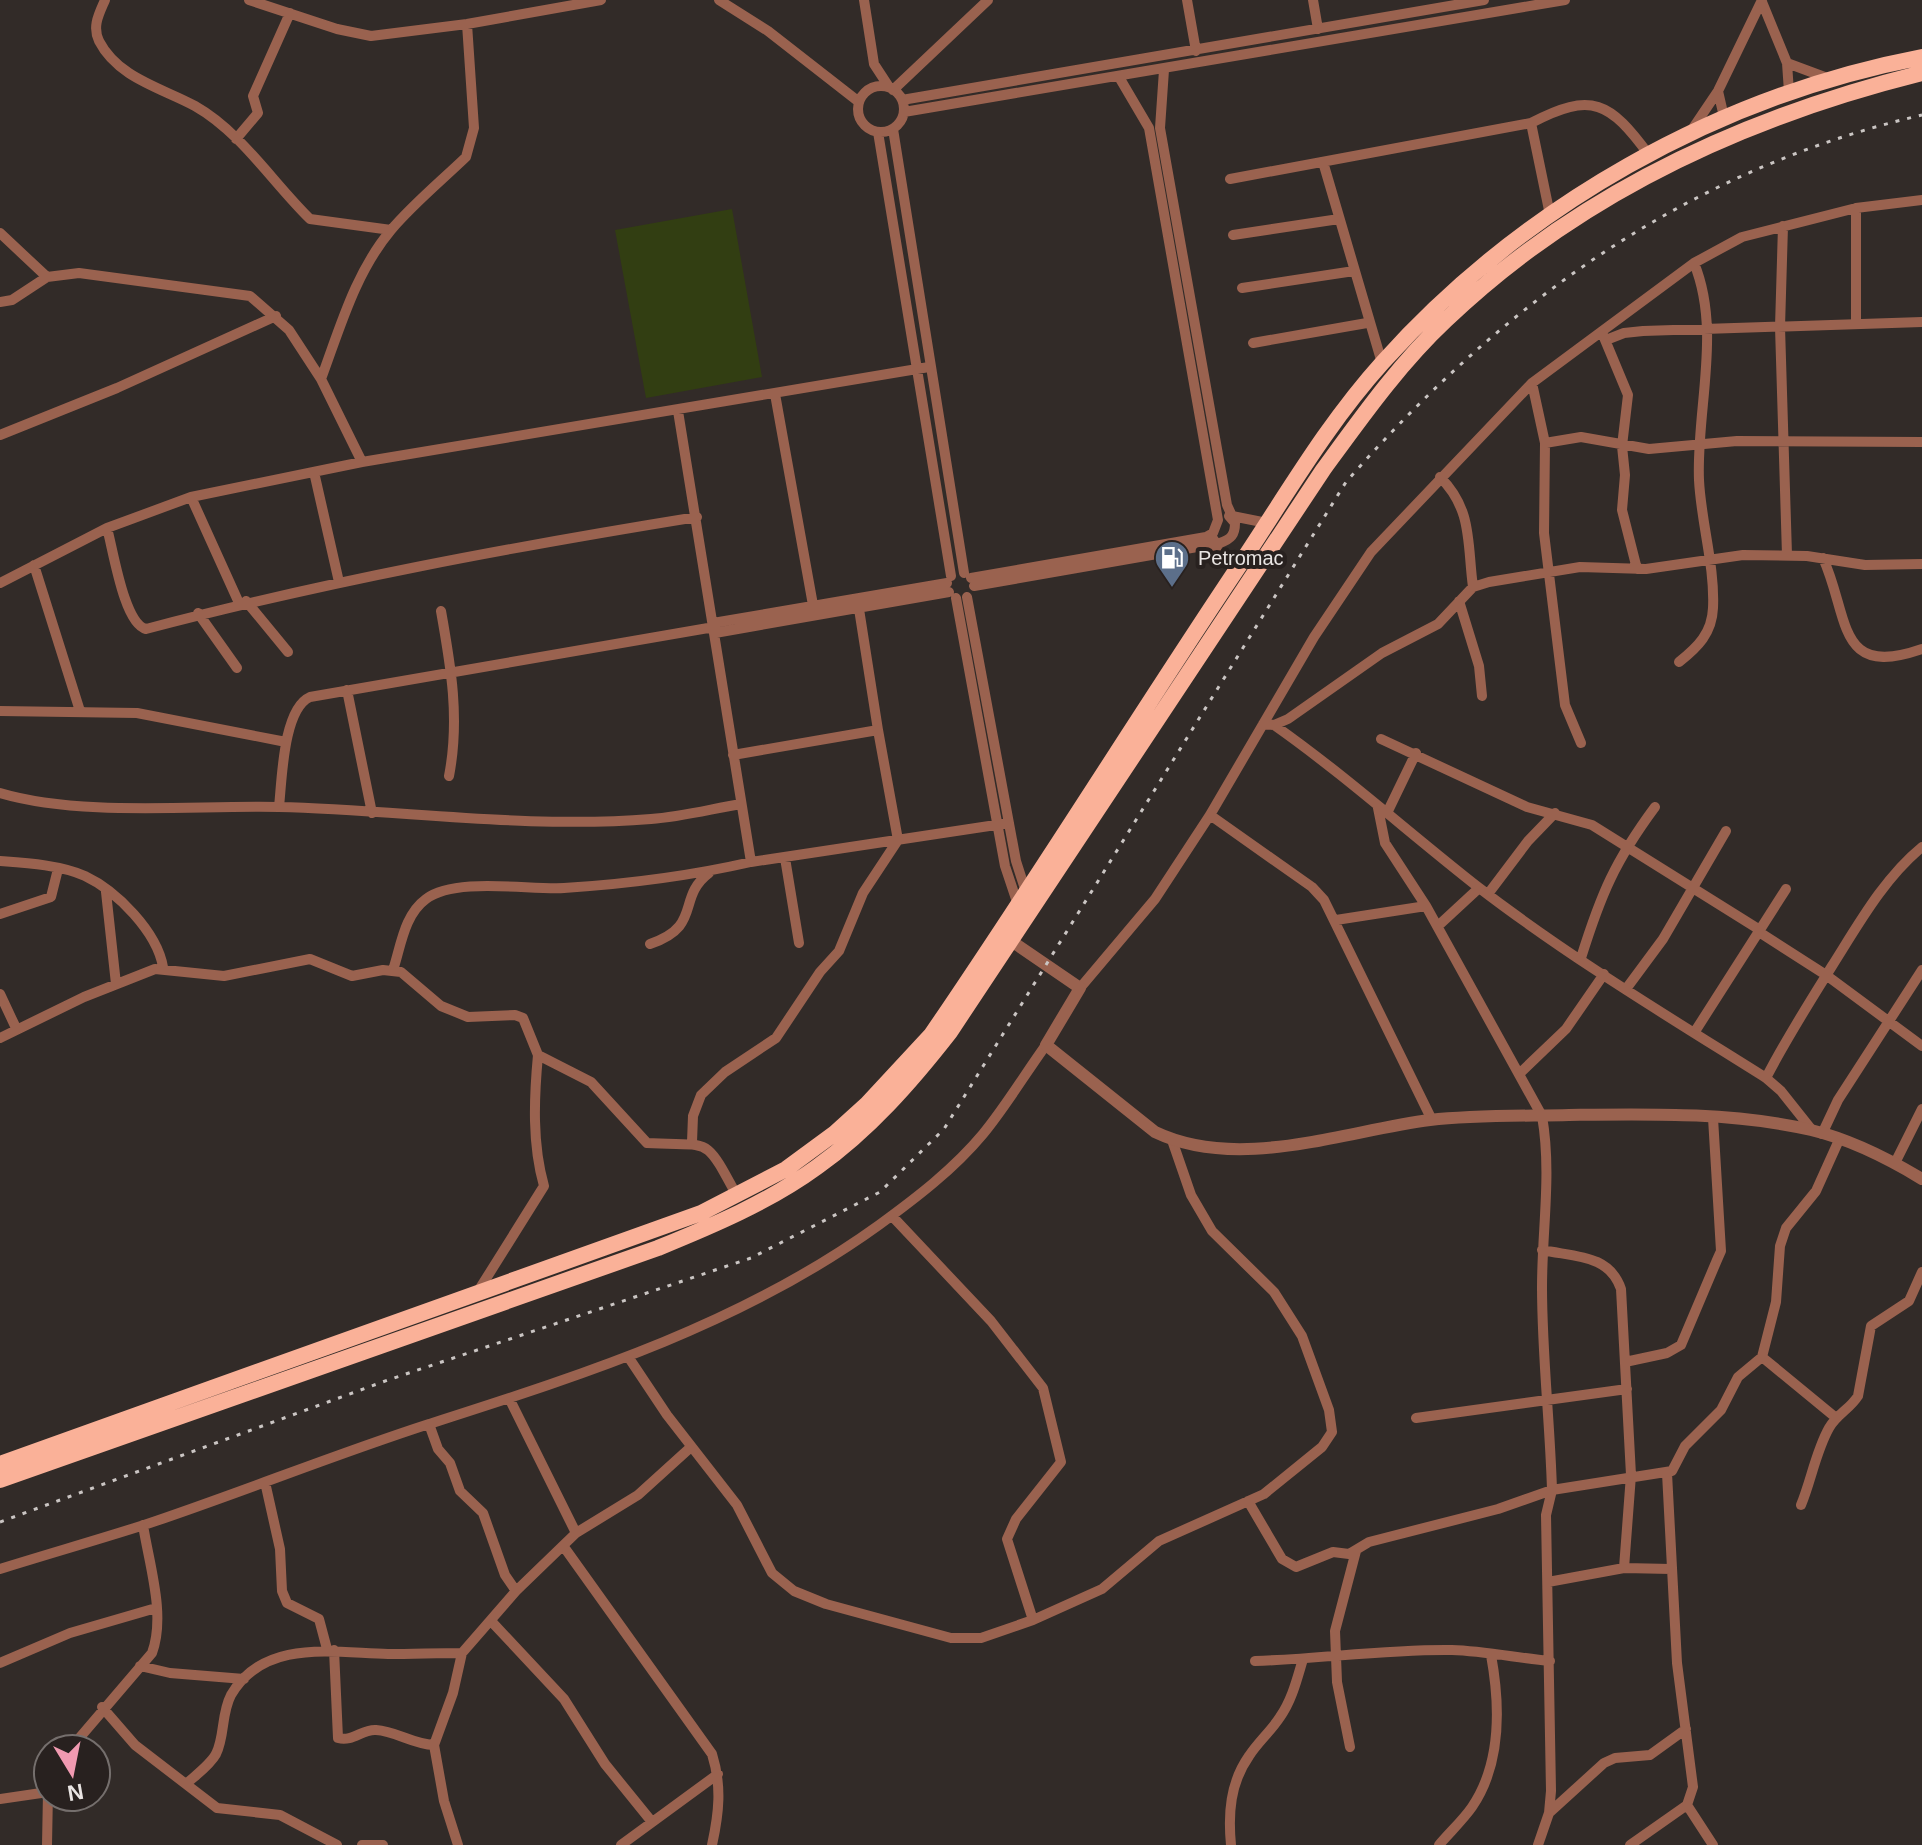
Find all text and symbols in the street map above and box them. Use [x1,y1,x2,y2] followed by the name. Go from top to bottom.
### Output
[1153,539,1191,589] fuel station icon: Petromac
[1198,547,1284,569] place label: Petromac
[32,1733,112,1813] north arrow
[65,1779,85,1806] text: N

